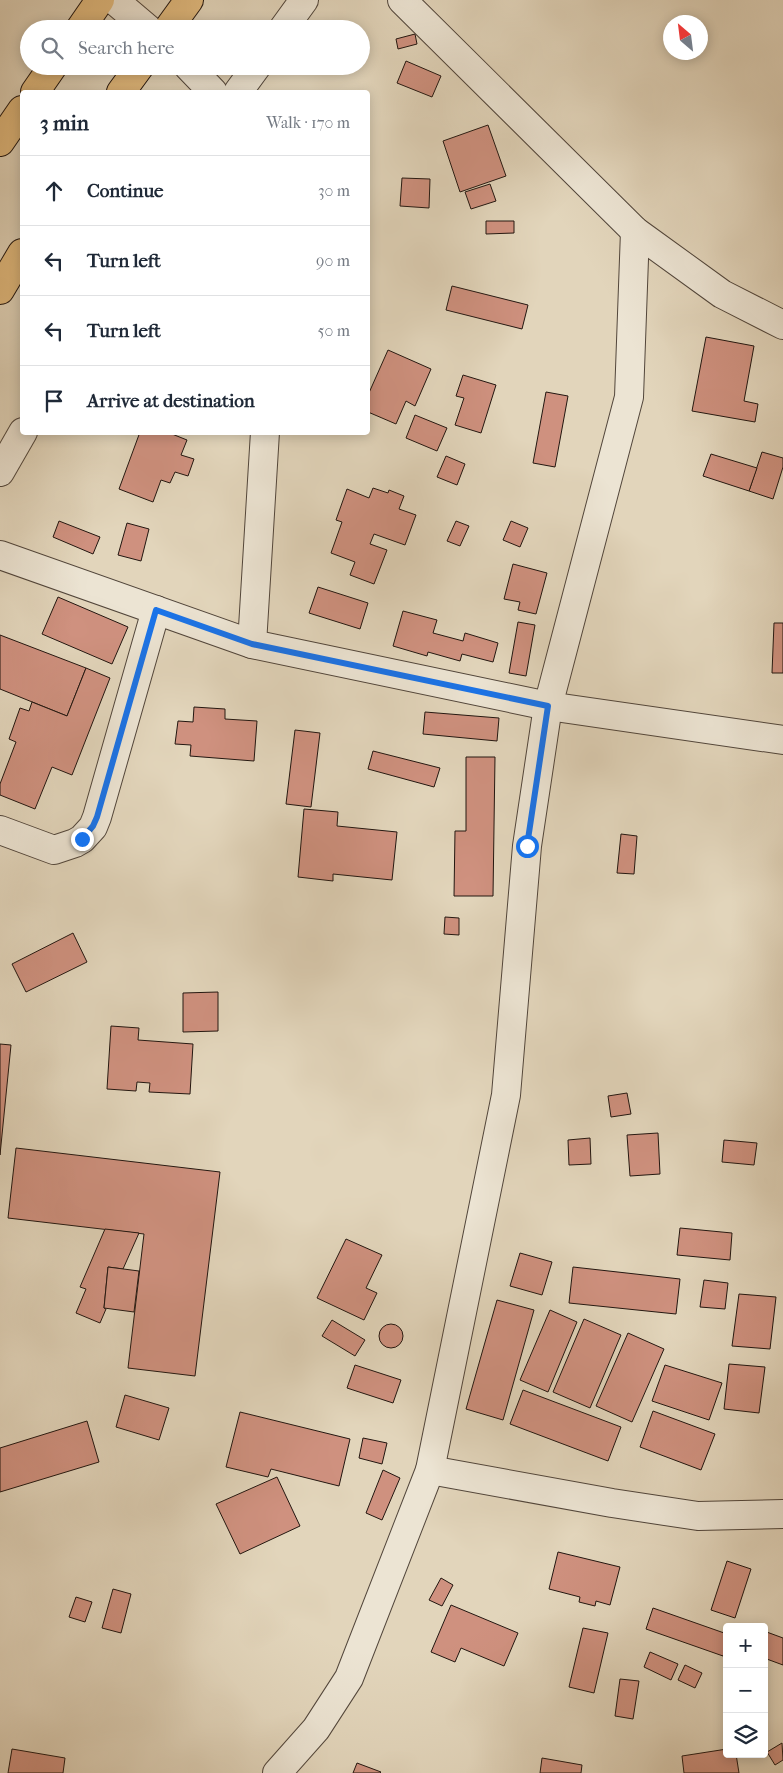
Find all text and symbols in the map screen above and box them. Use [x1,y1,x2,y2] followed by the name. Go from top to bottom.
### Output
[663,15,708,60] north arrow
[20,20,370,75] search box
[38,34,66,62] icon: search
[78,37,174,59] text: Search here
[40,111,89,135] text: 3 min
[266,113,350,132] text: Walk · 170 m
[40,177,68,205] icon: ahead
[87,180,163,202] text: Continue
[318,181,350,200] text: 30 m
[40,247,68,275] icon: left
[87,250,161,272] text: Turn left
[316,251,350,270] text: 90 m
[40,317,68,345] icon: left
[87,320,161,342] text: Turn left
[318,321,350,340] text: 50 m
[40,387,68,415] icon: arrive
[87,390,255,412] text: Arrive at destination
[71,828,94,851] route end
[516,835,539,858] route start
[723,1623,768,1758] map controls
[723,1623,768,1668] button: +
[723,1668,768,1713] button: −
[723,1713,768,1758] button: layers

